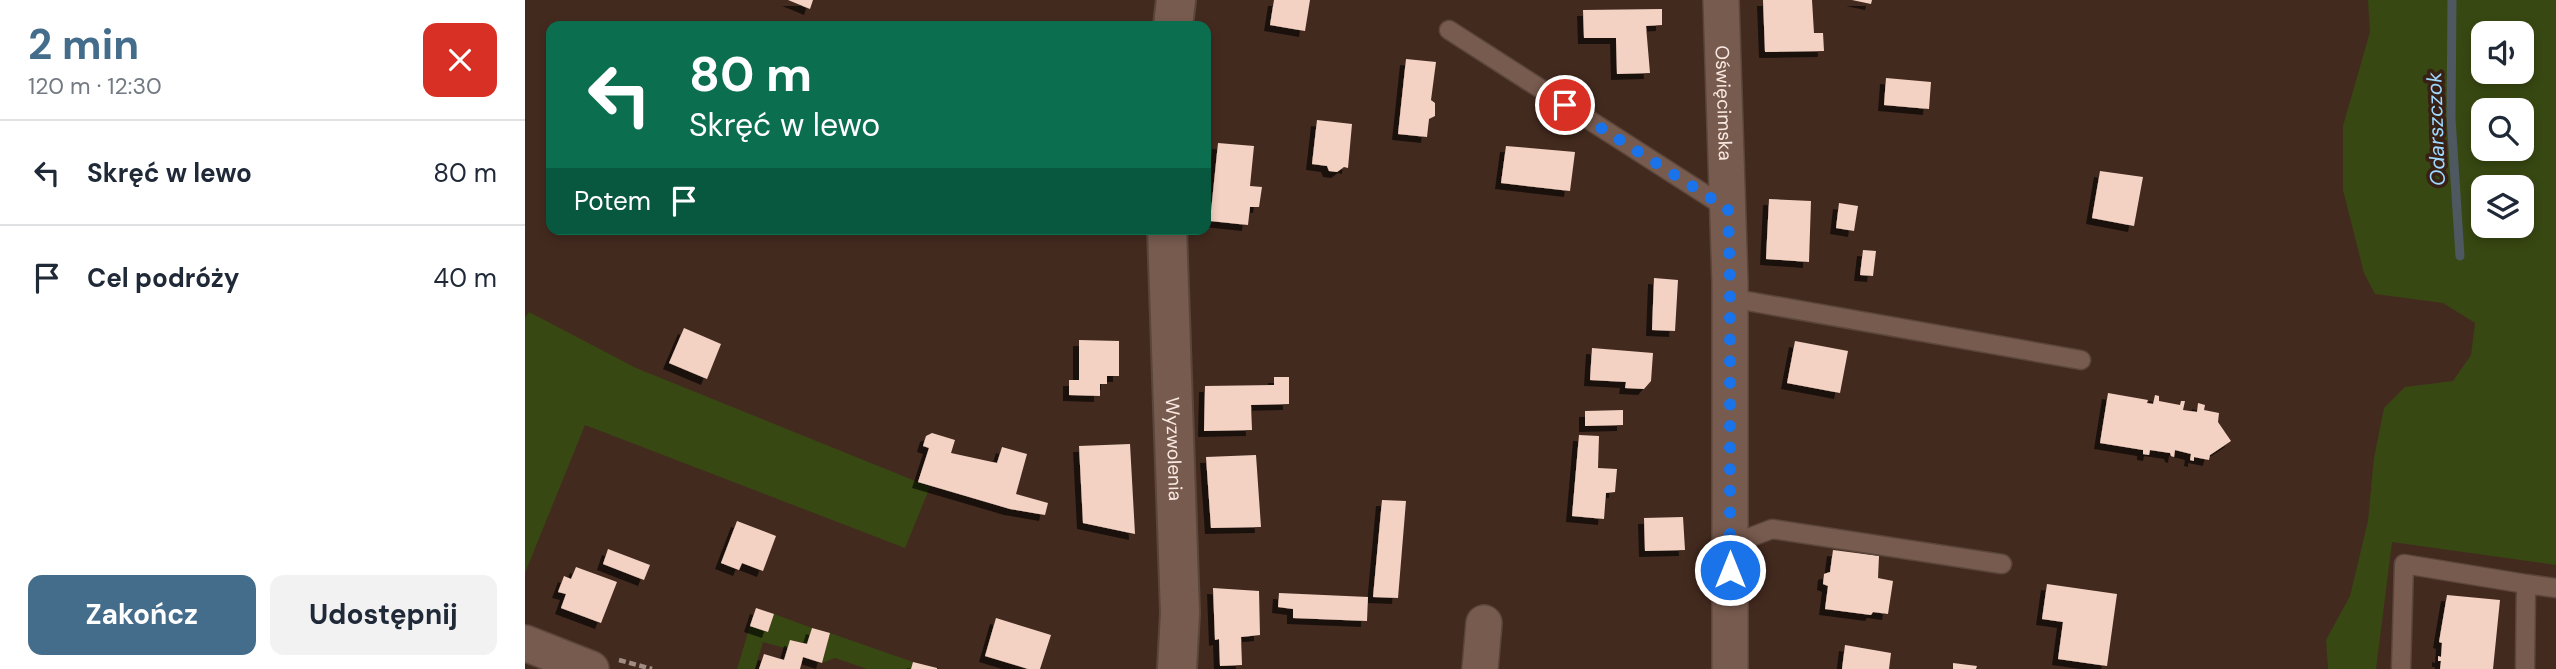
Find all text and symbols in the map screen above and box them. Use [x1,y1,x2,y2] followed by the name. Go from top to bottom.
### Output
[28,17,139,72] text: 2 min
[2471,21,2534,238] map controls
[2471,21,2534,84] button: sound
[423,23,497,97] button: close
[689,42,812,106] text: 80 m
[1710,45,1739,161] street label: Oświęcimska
[574,49,665,140] icon: left
[28,71,162,101] text: 120 m · 12:30
[2420,71,2452,187] water label: Odarszczok
[1535,75,1595,135] pin
[1546,86,1584,124] icon: arrive
[2471,98,2534,161] button: search
[689,104,880,146] text: Skręć w lewo
[28,154,66,192] icon: left
[87,156,252,190] text: Skręć w lewo
[433,156,497,190] text: 80 m
[2471,175,2534,238] button: layers
[665,182,703,220] icon: arrive
[574,184,651,218] text: Potem
[28,259,66,297] icon: arrive
[87,261,240,295] text: Cel podróży
[433,261,497,295] text: 40 m
[1160,396,1189,501] street label: Wyzwolenia
[1693,533,1767,607] position arrow
[28,575,256,655] button: Zakończ
[270,575,497,655] button: Udostępnij

